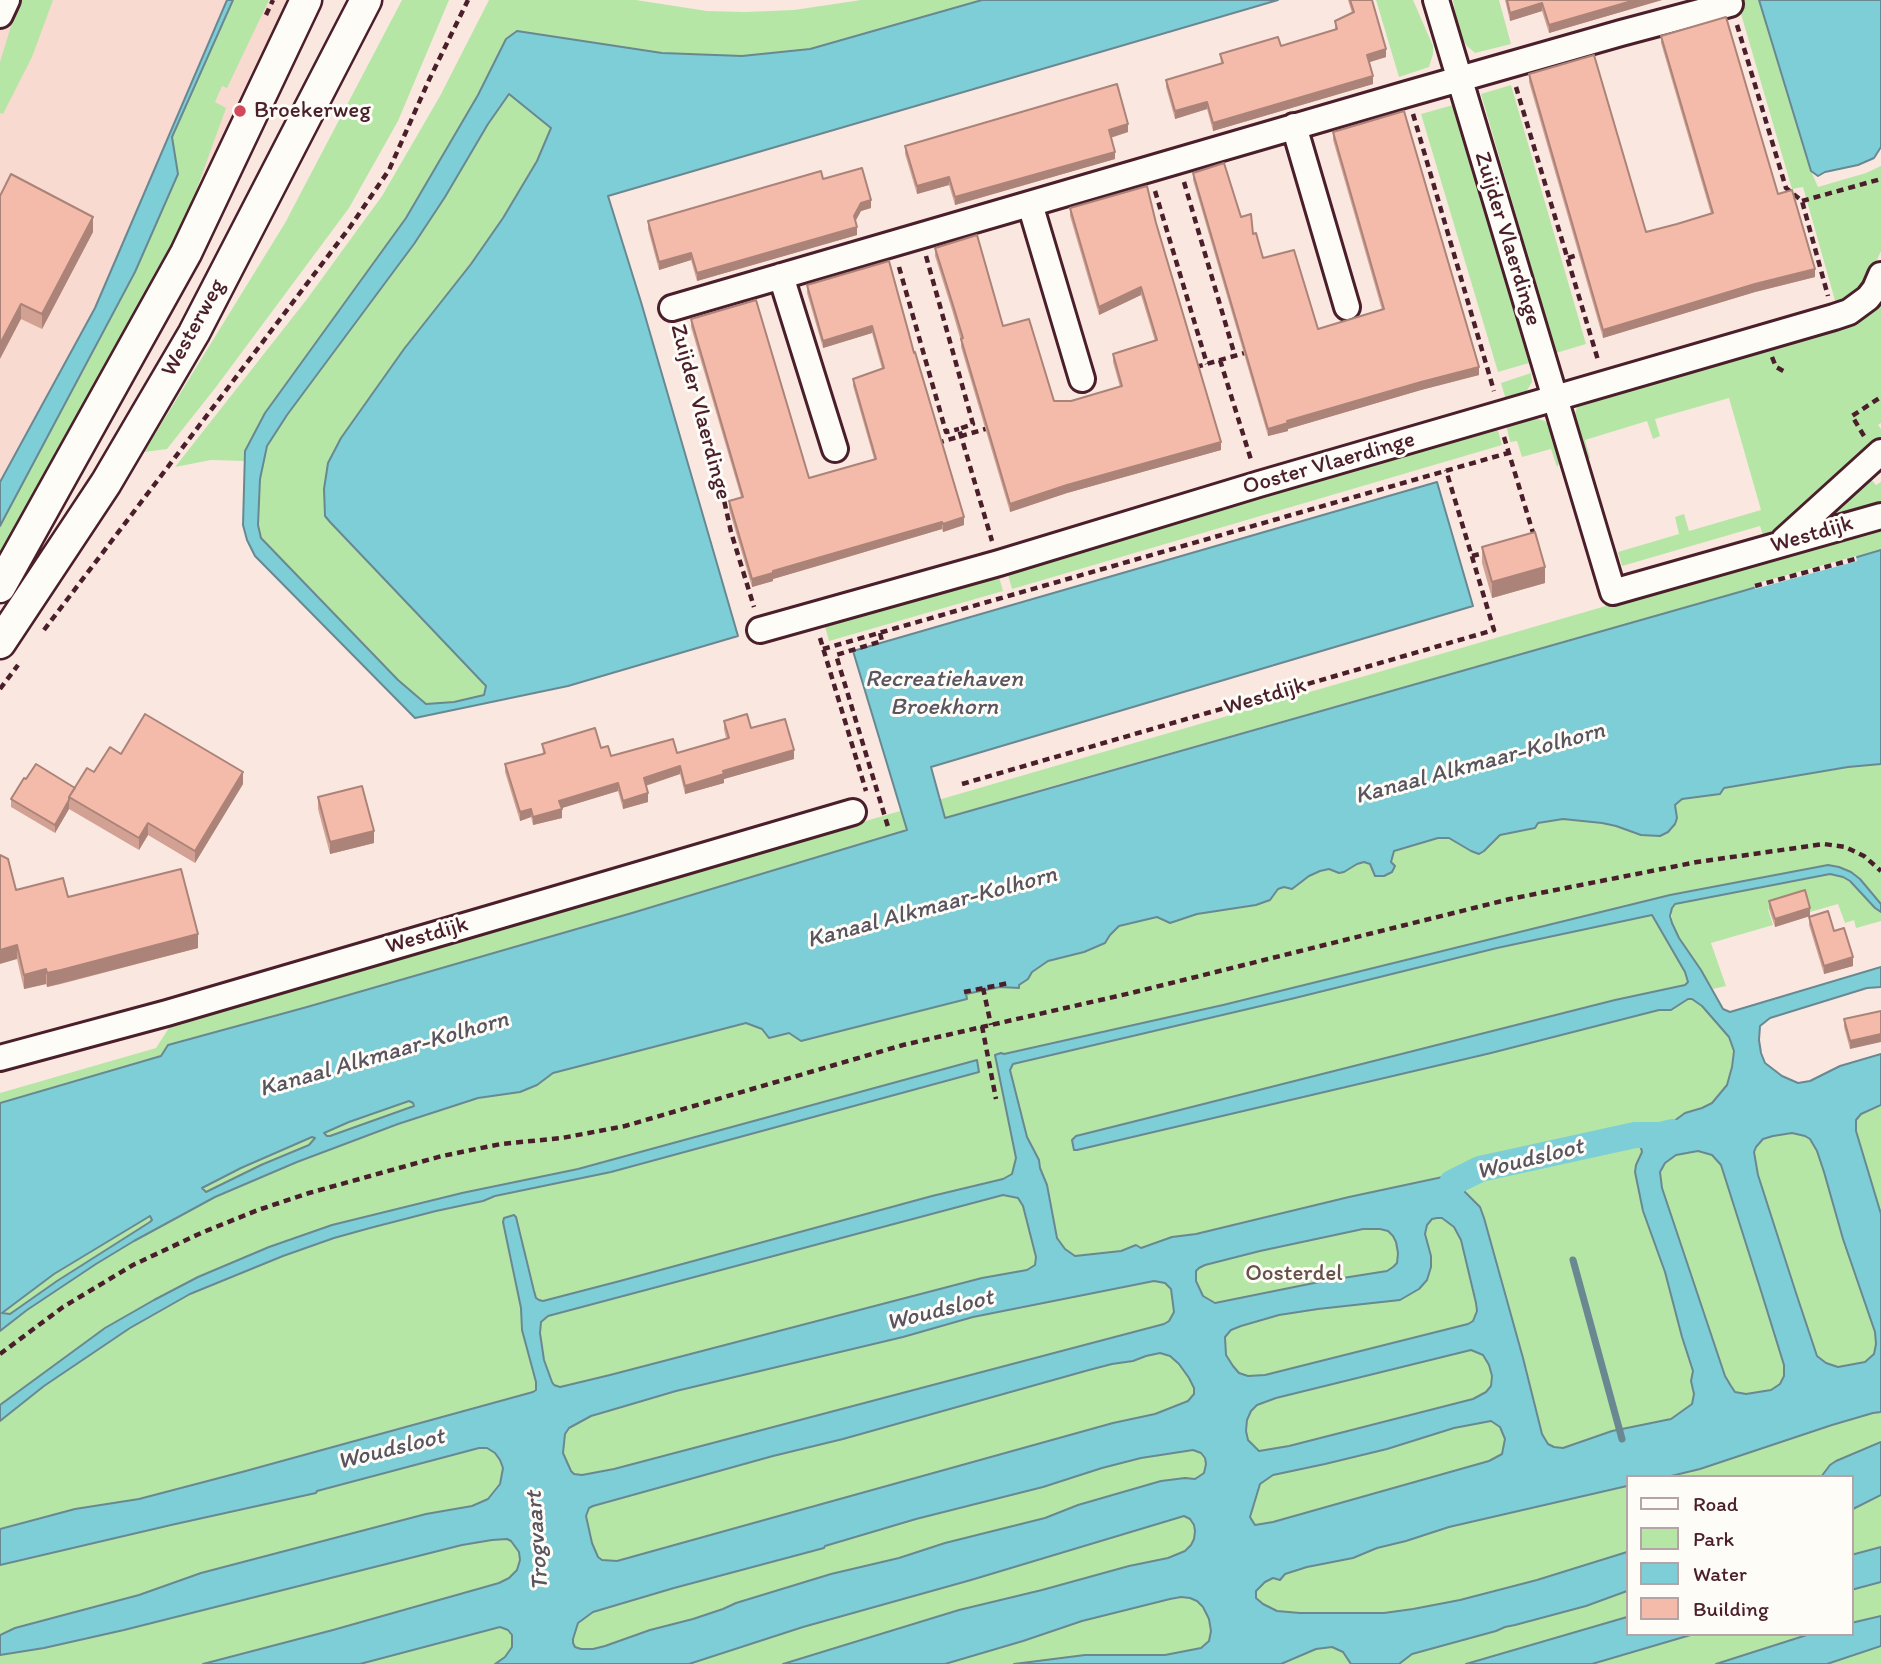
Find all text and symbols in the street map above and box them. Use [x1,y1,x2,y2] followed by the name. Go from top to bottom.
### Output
[254,97,371,125] place label: Broekerweg
[232,103,248,119] marker: Broekerweg
[1467,149,1547,329] street label: Zuijder Vlaerdinge
[156,274,232,382] street label: Westerweg
[663,321,737,503] street label: Zuijder Vlaerdinge
[1240,426,1418,502] street label: Ooster Vlaerdinge
[1768,510,1856,560] street label: Westdijk
[865,666,1023,722] water label: Recreatiehaven Broekhorn
[1221,672,1309,722] street label: Westdijk
[1352,717,1608,811] water label: Kanaal Alkmaar-Kolhorn
[804,861,1060,955] water label: Kanaal Alkmaar-Kolhorn
[383,911,471,961] street label: Westdijk
[256,1006,512,1104] water label: Kanaal Alkmaar-Kolhorn
[1474,1133,1586,1187] water label: Woudsloot
[1245,1260,1343,1288] park label: Oosterdel
[884,1284,996,1338] water label: Woudsloot
[335,1423,447,1477] water label: Woudsloot
[1626,1475,1853,1636] legend
[520,1490,556,1592] water label: Trogvaart
[1693,1491,1738,1516] text: Road
[1693,1526,1734,1551] text: Park
[1693,1561,1747,1586] text: Water
[1693,1596,1769,1621] text: Building

